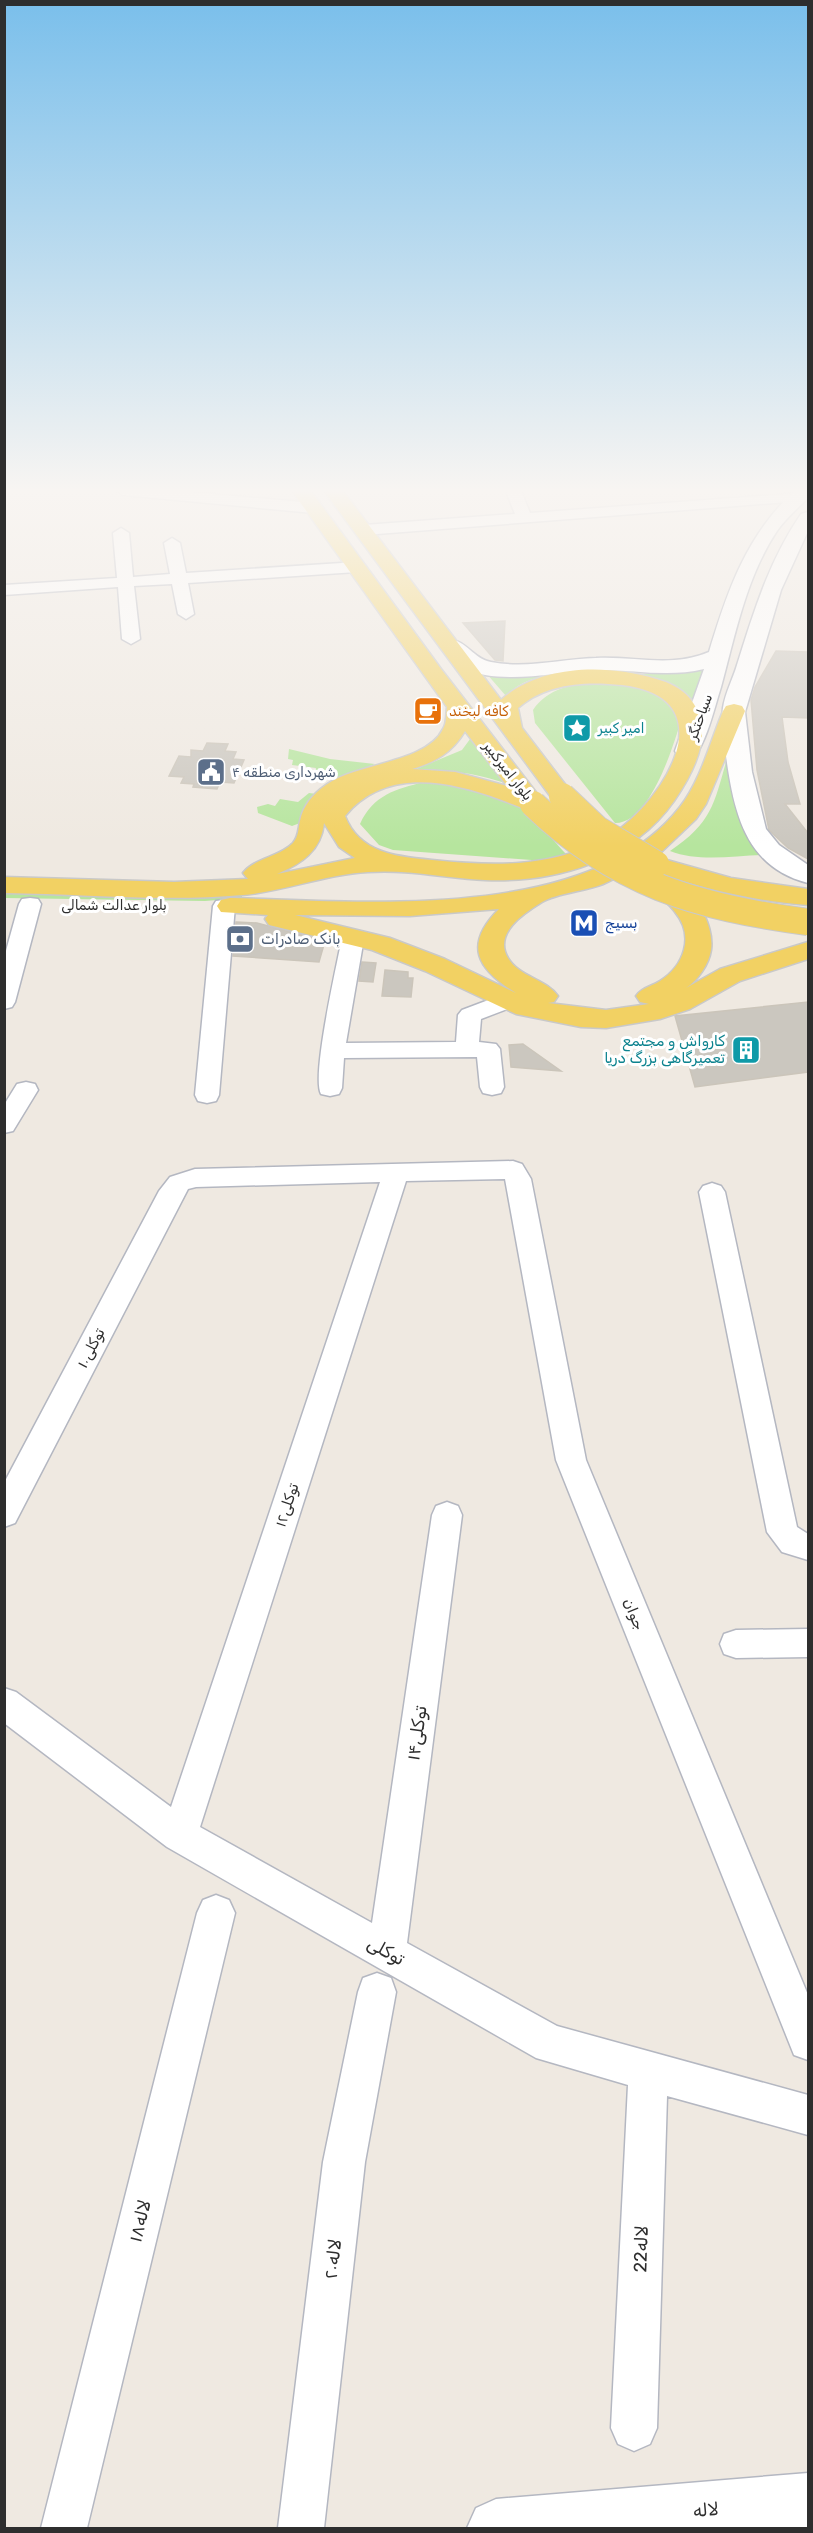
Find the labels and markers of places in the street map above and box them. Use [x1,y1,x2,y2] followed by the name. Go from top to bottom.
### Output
[412,695,444,727] cafe icon: کافه لبخند
[449,703,509,720] place label: کافه لبخند
[561,712,593,744] place icon: امیر کبیر
[597,720,645,737] place label: امیر کبیر
[195,756,227,788] public building icon: شهرداری منطقه ۴
[232,764,336,781] place label: شهرداری منطقه ۴
[568,907,600,939] metro station icon: بسیج
[605,914,637,934] place label: بسیج
[224,923,256,955] bank icon: بانک صادرات
[261,930,340,948] place label: بانک صادرات
[604,1032,725,1067] place label: کارواش و مجتمع تعمیرگاهی بزرگ دریا
[730,1034,762,1066] building icon: کارواش و مجتمع تعمیرگاهی بزرگ دریا

